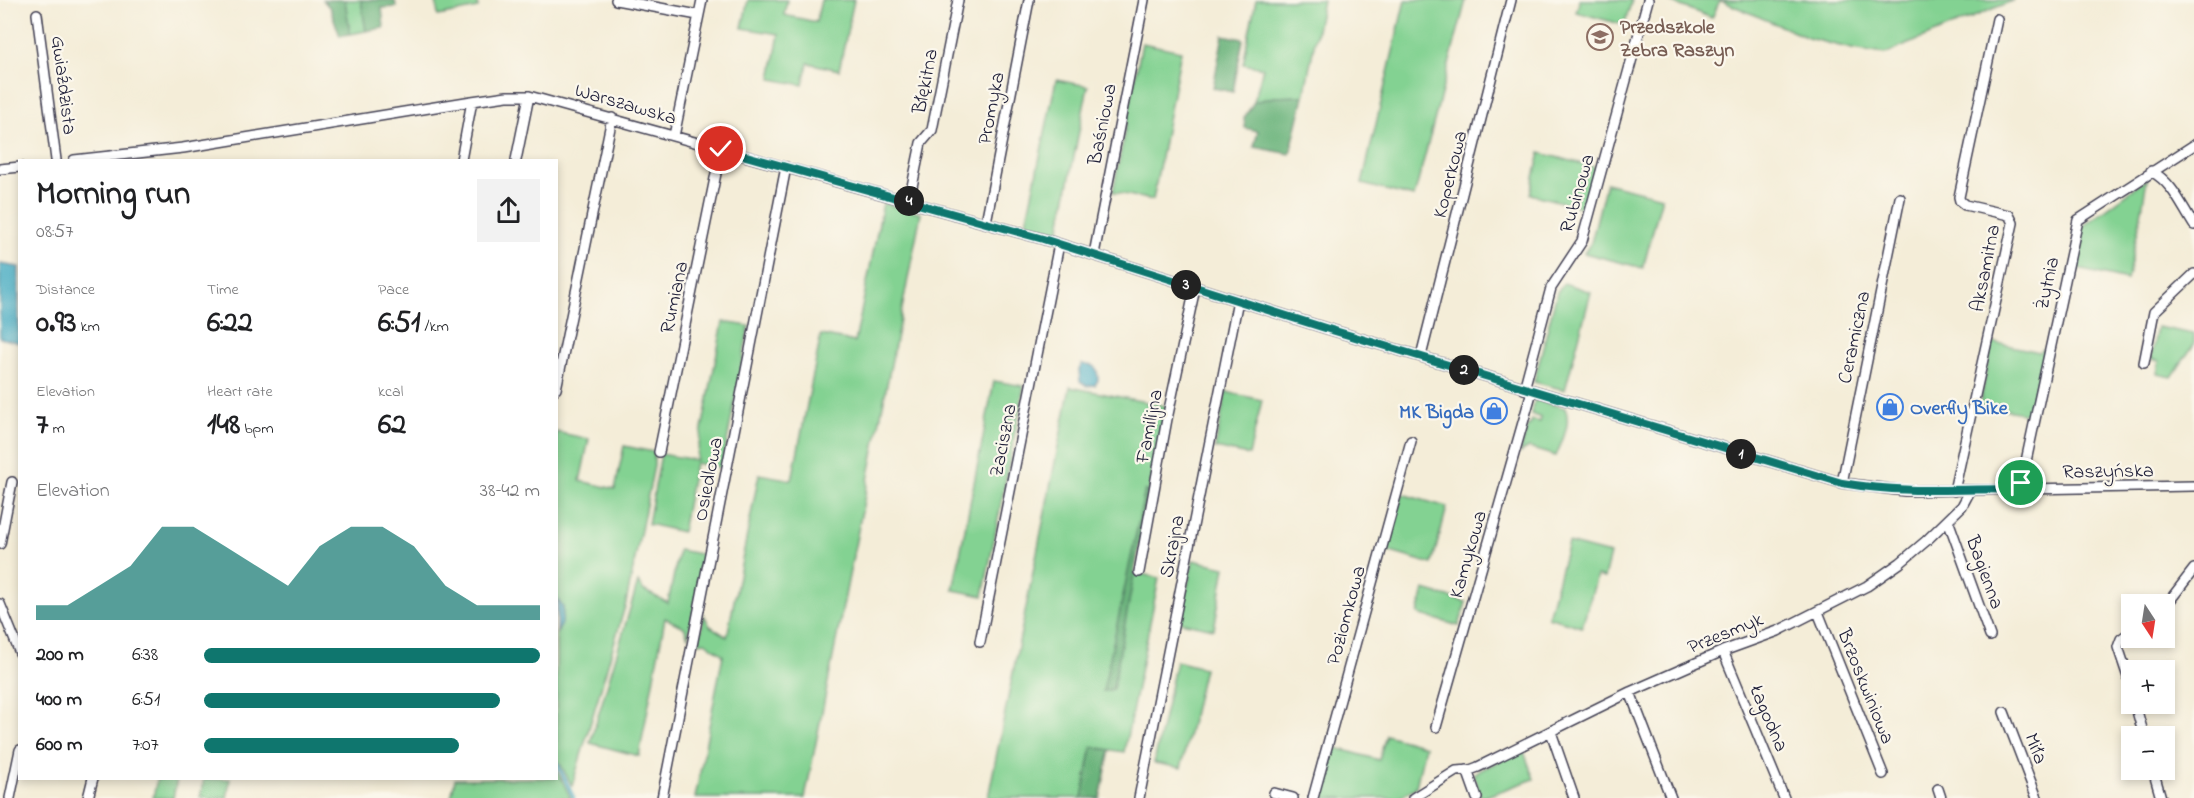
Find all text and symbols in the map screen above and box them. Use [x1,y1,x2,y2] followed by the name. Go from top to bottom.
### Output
[1620,14,1734,67] place label: Przedszkole Zebra Raszyn
[1585,22,1615,52] school or university icon: Przedszkole Zebra Raszyn
[42,34,83,136] street label: Gwiaździsta
[906,47,947,117] street label: Błękitna
[971,70,1014,147] street label: Promyka
[571,77,680,134] street label: Warszawska
[1081,81,1126,169] street label: Baśniowa
[695,123,746,174] pin
[1427,128,1476,221] street label: Koperkowa
[704,132,737,165] icon: check
[1553,151,1603,237] street label: Rubinowa
[36,171,190,219] text: Morning run
[477,179,540,242] button: share
[894,186,924,216] pin: 4
[906,189,912,213] text: 4
[36,218,74,247] text: 08:57
[1964,222,2009,315] street label: Aksamitna
[2029,254,2068,313] street label: Żytnia
[654,259,697,336] street label: Rumiana
[1171,270,1201,300] pin: 3
[1183,273,1189,297] text: 3
[36,278,95,302] text: Distance
[207,278,239,302] text: Time
[378,278,409,302] text: Pace
[1831,289,1879,386] street label: Ceramiczna
[36,302,77,346] text: 0.93
[207,302,253,346] text: 6:22
[378,302,420,346] text: 6:51
[77,315,100,339] text: km
[420,315,449,339] text: /km
[1449,355,1479,385] pin: 2
[1460,358,1468,382] text: 2
[36,380,95,404] text: Elevation
[207,380,273,404] text: Heart rate
[378,380,403,404] text: kcal
[1129,387,1172,467] street label: Familijna
[1875,392,1905,422] shop icon: Overfly Bike
[1910,395,2009,425] place label: Overfly Bike
[1479,396,1509,426] shop icon: MK Bigda
[1399,399,1474,429] place label: MK Bigda
[983,401,1026,480] street label: Zaciszna
[36,404,48,448] text: 7
[207,404,240,448] text: 148
[378,404,406,448] text: 62
[48,417,65,441] text: m
[240,417,274,441] text: bpm
[687,435,732,524] street label: Osiedlowa
[1726,439,1756,469] pin: 1
[1738,442,1744,466] text: 1
[1995,457,2046,508] pin
[2062,457,2154,488] street label: Raszyńska
[2004,466,2037,499] icon: arrive
[36,477,110,506] text: Elevation
[480,477,540,506] text: 38–42 m
[1443,507,1496,602] street label: Kamykowa
[1153,513,1194,580] street label: Skrajna
[1956,531,2010,614] street label: Bagienna
[1320,563,1375,669] street label: Poziomkowa
[2121,594,2175,648] north arrow
[2121,594,2175,780] map controls
[1684,606,1768,663] street label: Przesmyk
[1828,624,1901,749] street label: Brzoskwiniowa
[36,641,84,670] text: 200 m
[132,641,158,670] text: 6:38
[2121,660,2175,714] button: +
[1739,680,1795,757] street label: Łagodna
[36,686,82,715] text: 400 m
[132,686,160,715] text: 6:51
[2121,726,2175,780] button: −
[2016,729,2054,769] street label: Miła
[36,731,83,760] text: 600 m
[132,731,159,760] text: 7:07

